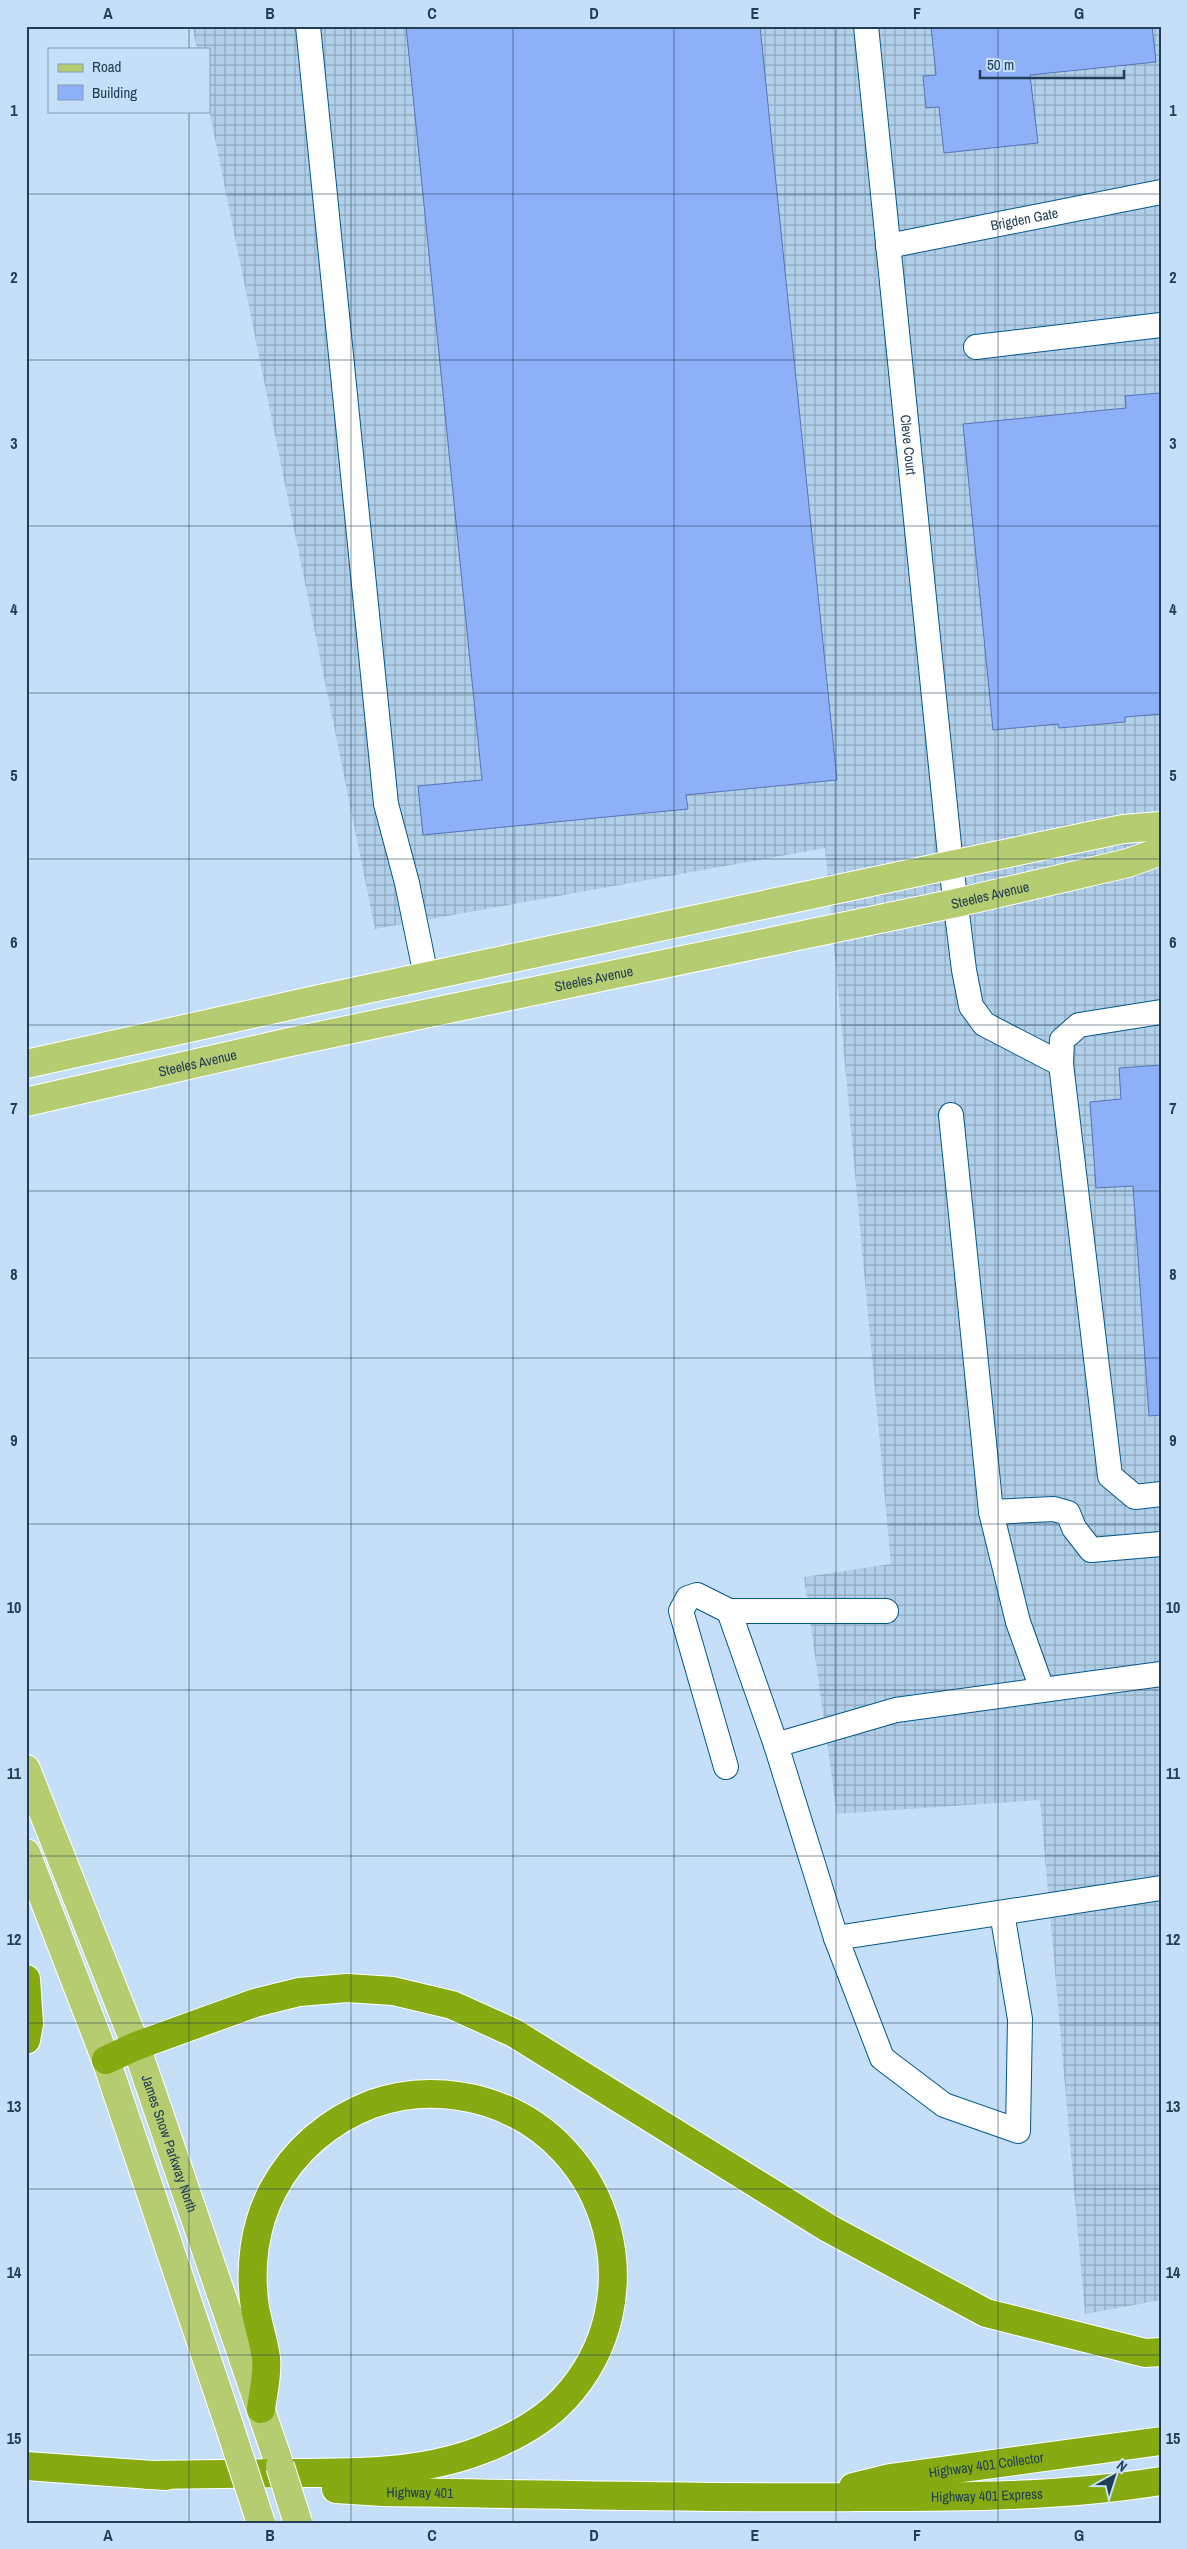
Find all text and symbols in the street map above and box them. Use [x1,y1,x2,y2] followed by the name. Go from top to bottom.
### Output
[103,2,113,24] text: A
[265,2,275,24] text: B
[427,2,437,24] text: C
[589,2,599,24] text: D
[751,2,760,24] text: E
[913,2,921,24] text: F
[1074,2,1084,24] text: G
[48,48,210,112] legend
[980,48,1123,80] scale bar
[987,54,1014,75] text: 50 m
[92,56,121,77] text: Road
[92,82,137,103] text: Building
[10,99,18,121] text: 1
[1169,99,1177,121] text: 1
[989,204,1060,234] street label: Brigden Gate
[10,266,18,288] text: 2
[1169,266,1177,288] text: 2
[896,414,920,476] street label: Cleve Court
[10,432,18,454] text: 3
[1169,432,1177,454] text: 3
[10,598,18,620] text: 4
[1169,598,1177,620] text: 4
[10,764,18,786] text: 5
[1169,764,1177,786] text: 5
[949,877,1031,913] street label: Steeles Avenue
[10,931,18,953] text: 6
[1169,931,1177,953] text: 6
[553,962,635,996] street label: Steeles Avenue
[157,1045,238,1081] street label: Steeles Avenue
[10,1097,18,1119] text: 7
[1169,1097,1177,1119] text: 7
[10,1263,18,1285] text: 8
[1169,1263,1177,1285] text: 8
[10,1429,18,1451] text: 9
[1169,1429,1177,1451] text: 9
[7,1596,21,1618] text: 10
[1166,1596,1180,1618] text: 10
[7,1762,22,1784] text: 11
[1166,1762,1181,1784] text: 11
[7,1928,21,1950] text: 12
[1166,1928,1180,1950] text: 12
[137,2072,201,2215] street label: James Snow Parkway North
[7,2095,21,2117] text: 13
[1166,2095,1180,2117] text: 13
[7,2261,22,2283] text: 14
[1166,2261,1181,2283] text: 14
[7,2427,21,2449] text: 15
[1166,2427,1180,2449] text: 15
[928,2448,1045,2482] street label: Highway 401 Collector
[1090,2452,1140,2502] north arrow
[1113,2456,1131,2476] text: N
[386,2483,454,2502] street label: Highway 401
[931,2484,1043,2506] street label: Highway 401 Express
[103,2524,113,2546] text: A
[265,2524,275,2546] text: B
[427,2524,437,2546] text: C
[589,2524,599,2546] text: D
[751,2524,760,2546] text: E
[913,2524,921,2546] text: F
[1074,2524,1084,2546] text: G

